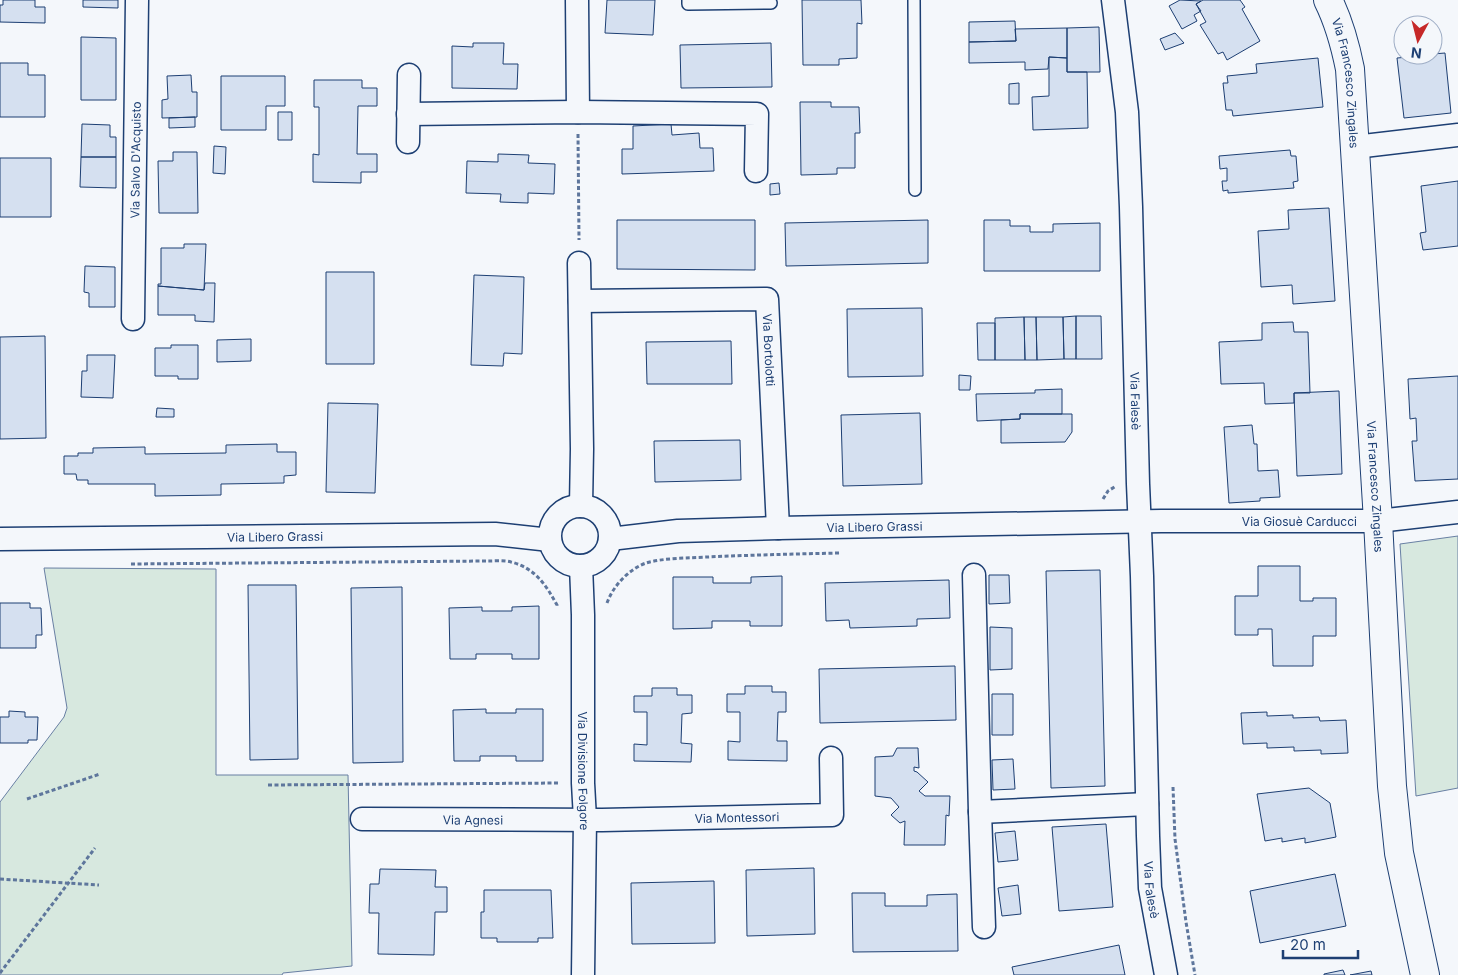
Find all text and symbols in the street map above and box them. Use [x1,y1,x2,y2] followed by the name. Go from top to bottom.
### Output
[1393,15,1443,65] north arrow
[1329,16,1362,149] street label: Via Francesco Zingales
[1410,44,1423,62] text: N
[127,101,143,219] street label: Via Salvo D'Acquisto
[760,313,779,387] street label: Via Bortolotti
[1128,372,1144,430] street label: Via Falesè
[1364,420,1387,553] street label: Via Francesco Zingales
[1242,514,1357,529] street label: Via Giosuè Carducci
[826,518,923,535] street label: Via Libero Grassi
[227,528,323,544] street label: Via Libero Grassi
[576,711,592,831] street label: Via Divisione Folgore
[694,809,780,825] street label: Via Montessori
[443,812,503,827] street label: Via Agnesi
[1141,860,1163,920] street label: Via Falesè
[1283,928,1358,960] scale bar
[1290,935,1326,954] text: 20 m

